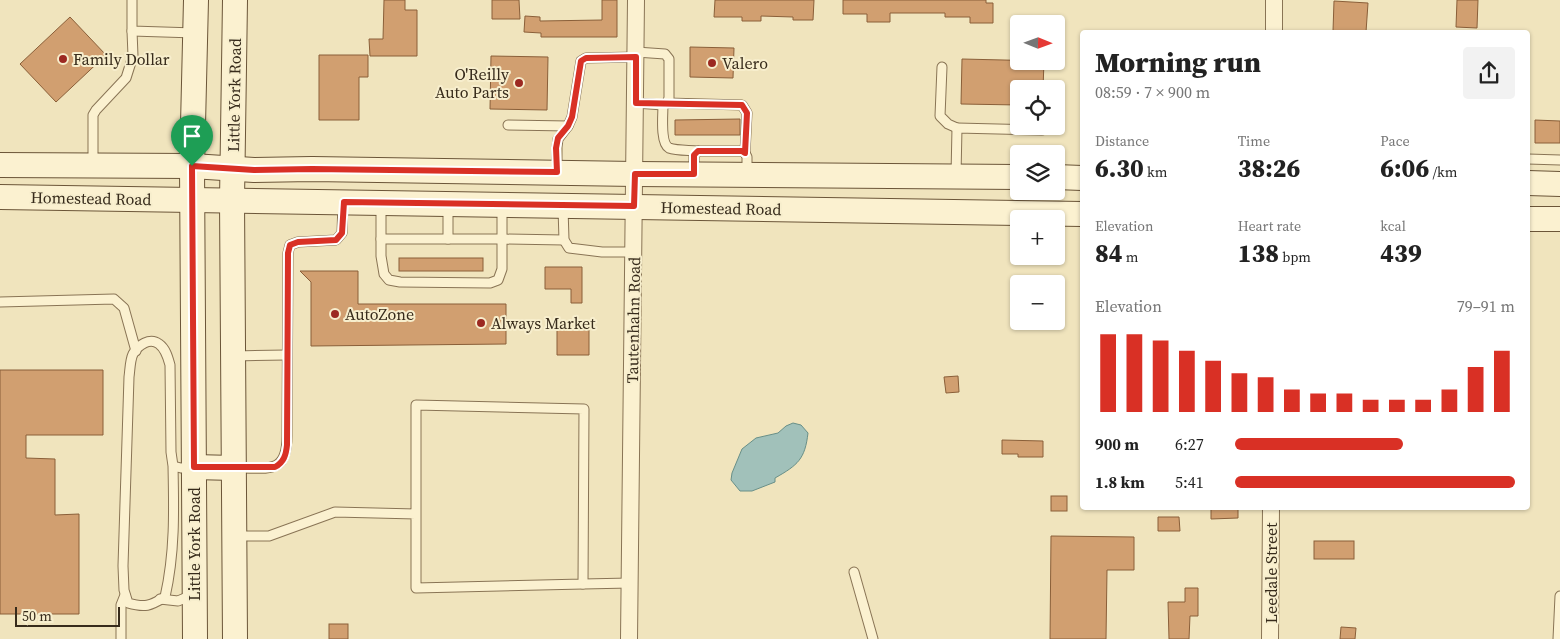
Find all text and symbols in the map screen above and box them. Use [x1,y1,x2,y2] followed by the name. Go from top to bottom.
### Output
[1010,15,1065,70] north arrow
[1010,15,1065,330] map controls
[222,38,246,152] street label: Little York Road
[1095,43,1261,81] text: Morning run
[1463,47,1515,99] button: share
[73,48,170,70] place label: Family Dollar
[722,52,768,74] place label: Valero
[57,53,69,65] marker: Family Dollar
[706,57,718,69] marker: Valero
[435,63,510,103] place label: O'Reilly Auto Parts
[513,77,525,89] marker: O'Reilly Auto Parts
[1010,80,1065,135] button: locate
[1095,81,1210,103] text: 08:59 · 7 × 900 m
[171,115,213,166] pin
[178,122,206,150] icon: arrive
[1095,131,1149,151] text: Distance
[1238,131,1270,151] text: Time
[1380,131,1410,151] text: Pace
[1010,145,1065,200] button: layers
[1095,151,1144,185] text: 6.30
[1238,151,1300,185] text: 38:26
[1380,151,1429,185] text: 6:06
[1144,162,1167,182] text: km
[1429,162,1457,182] text: /km
[30,186,152,210] street label: Homestead Road
[660,196,782,220] street label: Homestead Road
[1010,210,1065,265] button: +
[1095,216,1153,236] text: Elevation
[1238,216,1301,236] text: Heart rate
[1380,216,1406,236] text: kcal
[1095,236,1123,270] text: 84
[1238,236,1279,270] text: 138
[1380,236,1422,270] text: 439
[1123,247,1138,267] text: m
[1279,247,1311,267] text: bpm
[621,257,645,383] street label: Tautenhahn Road
[1010,275,1065,330] button: −
[1095,295,1162,317] text: Elevation
[1457,295,1515,317] text: 79–91 m
[345,303,414,325] place label: AutoZone
[329,308,341,320] marker: AutoZone
[491,312,596,334] place label: Always Market
[475,317,487,329] marker: Always Market
[1095,433,1139,455] text: 900 m
[1175,433,1204,455] text: 6:27
[1095,471,1145,493] text: 1.8 km
[1175,471,1204,493] text: 5:41
[183,487,205,601] street label: Little York Road
[1260,522,1282,623] street label: Leedale Street
[15,604,120,627] scale bar
[22,606,52,626] text: 50 m

